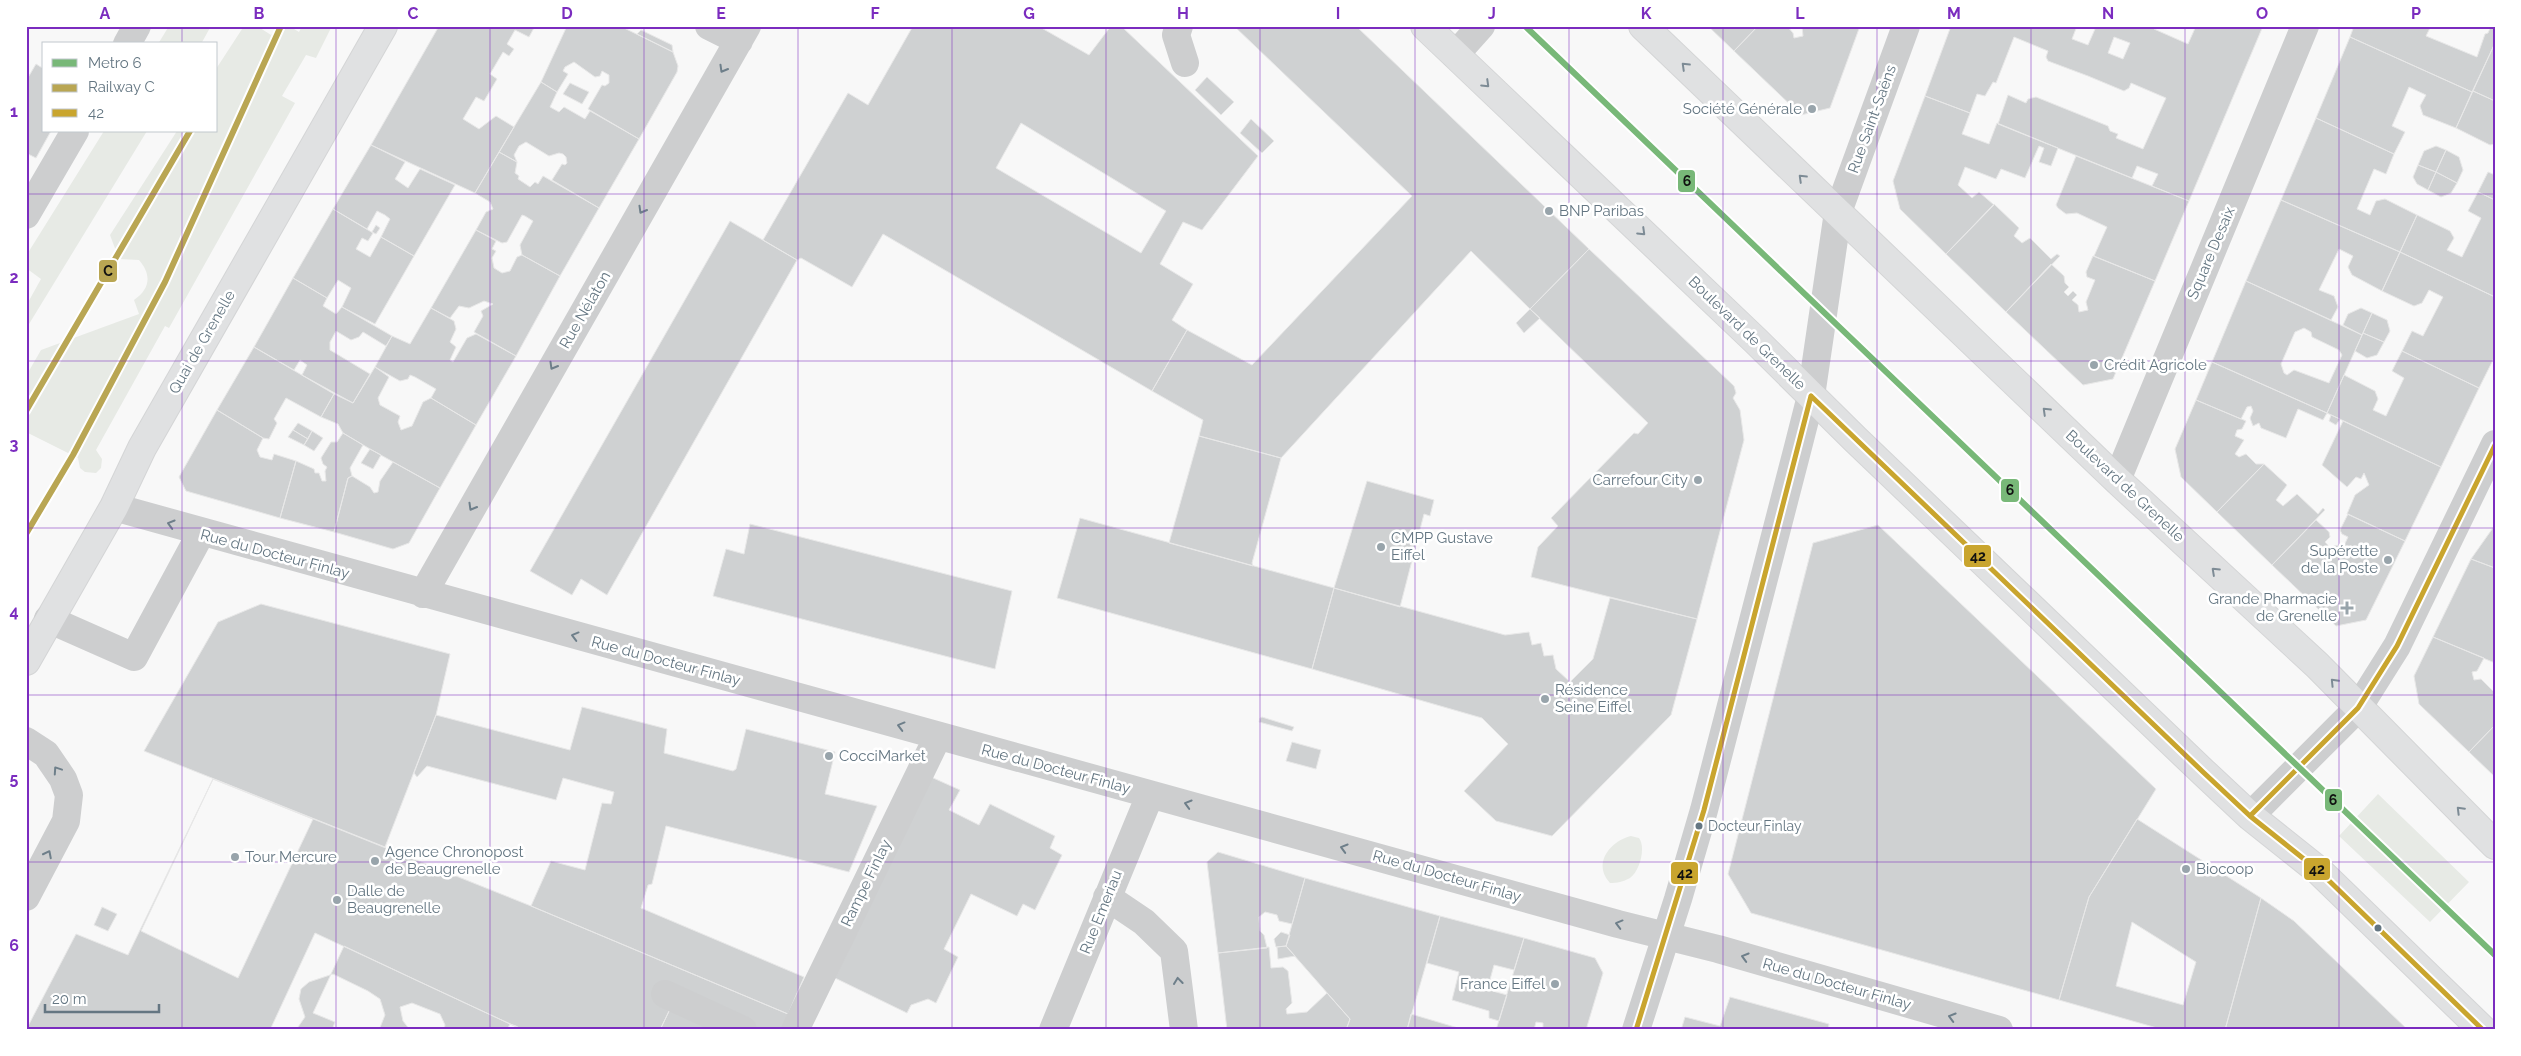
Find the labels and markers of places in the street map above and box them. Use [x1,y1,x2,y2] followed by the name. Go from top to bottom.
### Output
[1683,100,1802,118] place label: Société Générale
[1806,103,1818,115] marker: Société Générale
[1559,202,1644,220] place label: BNP Paribas
[1543,205,1555,217] marker: BNP Paribas
[2104,356,2207,374] place label: Crédit Agricole
[2088,359,2100,371] marker: Crédit Agricole
[1593,471,1688,489] place label: Carrefour City
[1692,474,1704,486] marker: Carrefour City
[1391,529,1493,564] place label: CMPP Gustave Eiffel
[1375,541,1387,553] marker: CMPP Gustave Eiffel
[2301,542,2378,577] place label: Supérette de la Poste
[2382,554,2394,566] marker: Supérette de la Poste
[2208,590,2337,625] place label: Grande Pharmacie de Grenelle
[2341,602,2353,614] marker: Grande Pharmacie de Grenelle
[1555,681,1632,716] place label: Résidence Seine Eiffel
[1539,693,1551,705] marker: Résidence Seine Eiffel
[839,747,926,765] place label: CocciMarket
[823,750,835,762] marker: CocciMarket
[1708,818,1802,834] place label: Docteur Finlay
[1694,821,1704,831] marker: Docteur Finlay
[385,843,524,878] place label: Agence Chronopost de Beaugrenelle
[245,848,337,866] place label: Tour Mercure
[229,851,241,863] marker: Tour Mercure
[369,855,381,867] marker: Agence Chronopost de Beaugrenelle
[2196,860,2253,878] place label: Biocoop
[2180,863,2192,875] marker: Biocoop
[347,882,441,917] place label: Dalle de Beaugrenelle
[331,894,343,906] marker: Dalle de Beaugrenelle
[2373,923,2383,933] unlabelled marker
[1460,975,1546,993] place label: France Eiffel
[1549,978,1561,990] marker: France Eiffel

